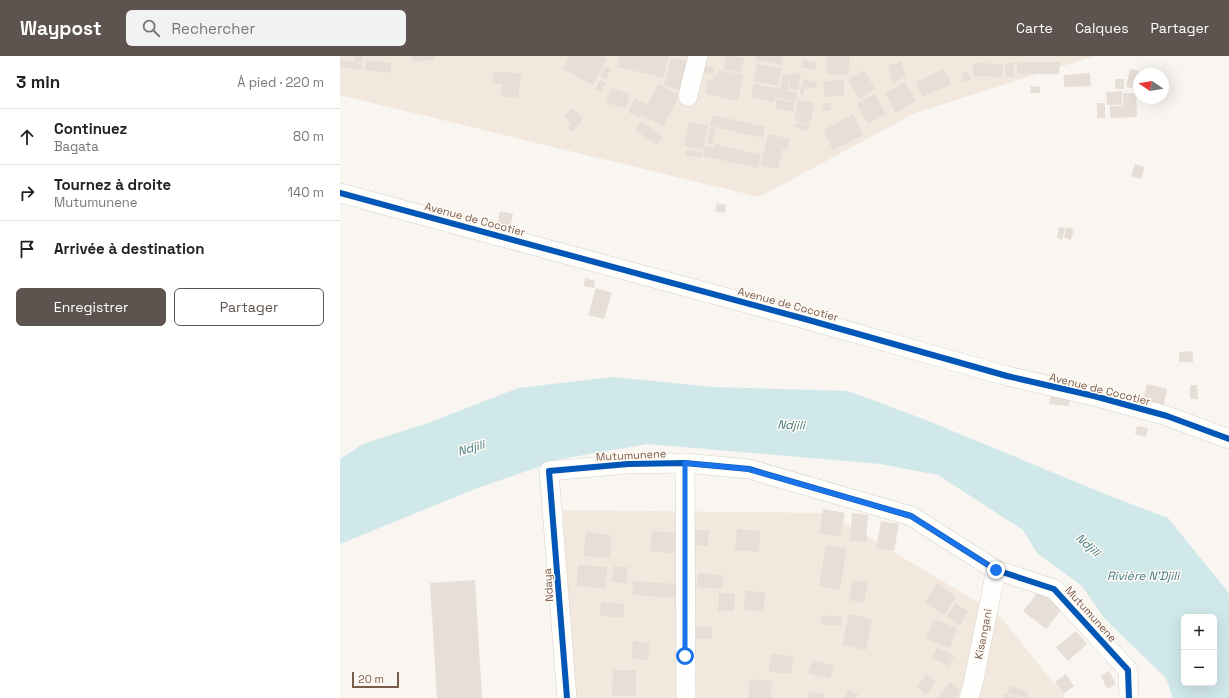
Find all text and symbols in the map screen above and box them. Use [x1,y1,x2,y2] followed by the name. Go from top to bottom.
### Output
[126,10,406,46] search box
[20,16,102,41] text: Waypost
[140,17,162,39] icon: search
[172,19,255,38] text: Rechercher
[1016,19,1053,37] text: Carte
[1075,19,1129,37] text: Calques
[1151,19,1209,37] text: Partager
[1133,68,1169,104] north arrow
[16,71,60,93] text: 3 min
[237,74,324,91] text: À pied · 220 m
[54,119,127,138] text: Continuez
[16,126,38,148] icon: ahead
[293,128,324,145] text: 80 m
[54,138,99,155] text: Bagata
[54,175,171,194] text: Tournez à droite
[16,182,38,204] icon: right
[288,184,324,201] text: 140 m
[54,194,138,211] text: Mutumunene
[423,199,527,239] street label: Avenue de Cocotier
[16,238,38,260] icon: arrive
[54,239,204,258] text: Arrivée à destination
[736,284,840,324] street label: Avenue de Cocotier
[16,288,166,326] button: Enregistrer
[174,288,324,326] button: Partager
[1048,370,1152,408] street label: Avenue de Cocotier
[777,417,807,434] water label: Ndjili
[456,436,488,459] water label: Ndjili
[595,446,667,464] street label: Mutumunene
[1072,530,1105,562] water label: Ndjili
[987,561,1005,579] route end
[540,567,556,602] street label: Ndaya
[1107,568,1181,584] water label: Rivière N'Djili
[1062,583,1120,645] street label: Mutumunene
[971,607,995,660] street label: Kisangani
[1181,614,1217,686] map controls
[1181,614,1217,650] button: +
[676,647,694,665] route start
[1181,650,1217,686] button: −
[352,670,399,689] scale bar
[358,672,384,686] text: 20 m

